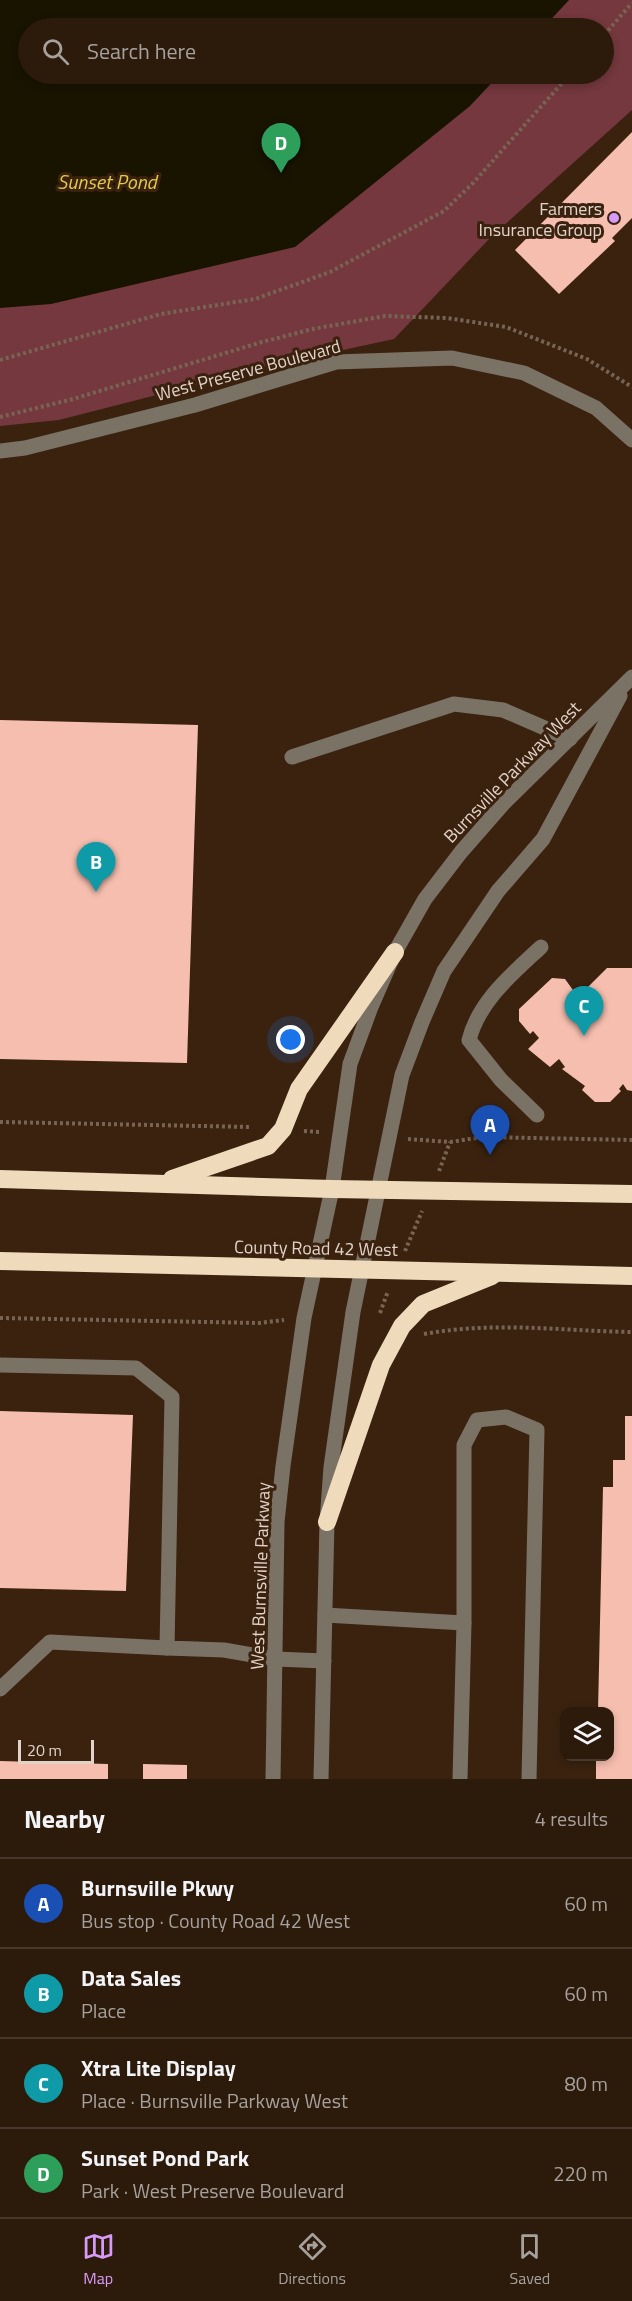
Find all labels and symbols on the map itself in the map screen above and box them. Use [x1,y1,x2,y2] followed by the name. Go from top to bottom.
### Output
[262,124,300,173] pin: D
[57,166,159,197] water label: Sunset Pond
[479,195,602,243] place label: Farmers Insurance Group
[607,211,621,225] marker: Farmers Insurance Group
[152,332,344,408] street label: West Preserve Boulevard
[437,695,587,849] street label: Burnsville Parkway West
[76,842,116,892] pin: B
[564,986,604,1036] pin: C
[276,1025,305,1054] your location
[470,1106,510,1155] pin: A
[234,1233,399,1263] street label: County Road 42 West
[243,1481,277,1670] street label: West Burnsville Parkway
[18,1737,94,1764] scale bar

